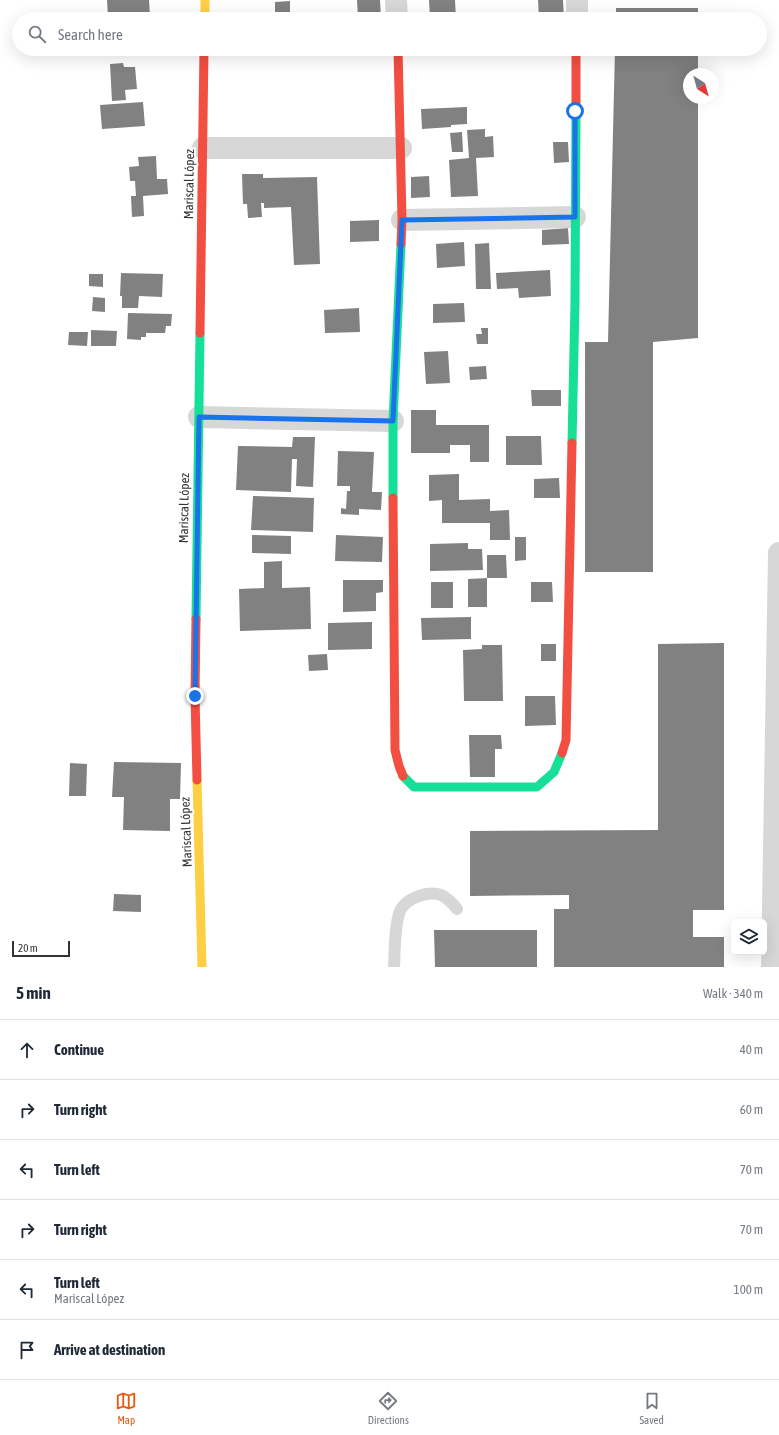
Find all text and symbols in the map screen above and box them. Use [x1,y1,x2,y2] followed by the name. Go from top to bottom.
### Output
[12,12,767,56] search box
[26,23,48,45] icon: search
[58,26,123,43] text: Search here
[683,68,719,104] north arrow
[566,102,584,120] route start
[181,148,197,219] street label: Mariscal López
[176,472,192,543] street label: Mariscal López
[186,687,204,705] route end
[177,796,195,867] street label: Mariscal López
[731,919,767,955] map controls
[731,919,767,955] button: layers
[12,939,70,958] scale bar
[18,942,38,954] text: 20 m
[16,983,51,1003] text: 5 min
[703,986,763,1001] text: Walk · 340 m
[16,1039,38,1061] icon: ahead
[54,1041,104,1058] text: Continue
[740,1042,763,1057] text: 40 m
[16,1099,38,1121] icon: right
[54,1101,107,1118] text: Turn right
[740,1102,763,1117] text: 60 m
[16,1159,38,1181] icon: left
[54,1161,100,1178] text: Turn left
[740,1162,763,1177] text: 70 m
[16,1219,38,1241] icon: right
[54,1221,107,1238] text: Turn right
[740,1222,763,1237] text: 70 m
[54,1274,100,1291] text: Turn left
[16,1279,38,1301] icon: left
[734,1282,763,1297] text: 100 m
[54,1291,124,1306] text: Mariscal López
[16,1339,38,1361] icon: arrive
[54,1341,165,1358] text: Arrive at destination
[115,1390,137,1426] tab: Map
[368,1390,409,1426] tab: Directions
[639,1390,664,1426] tab: Saved

